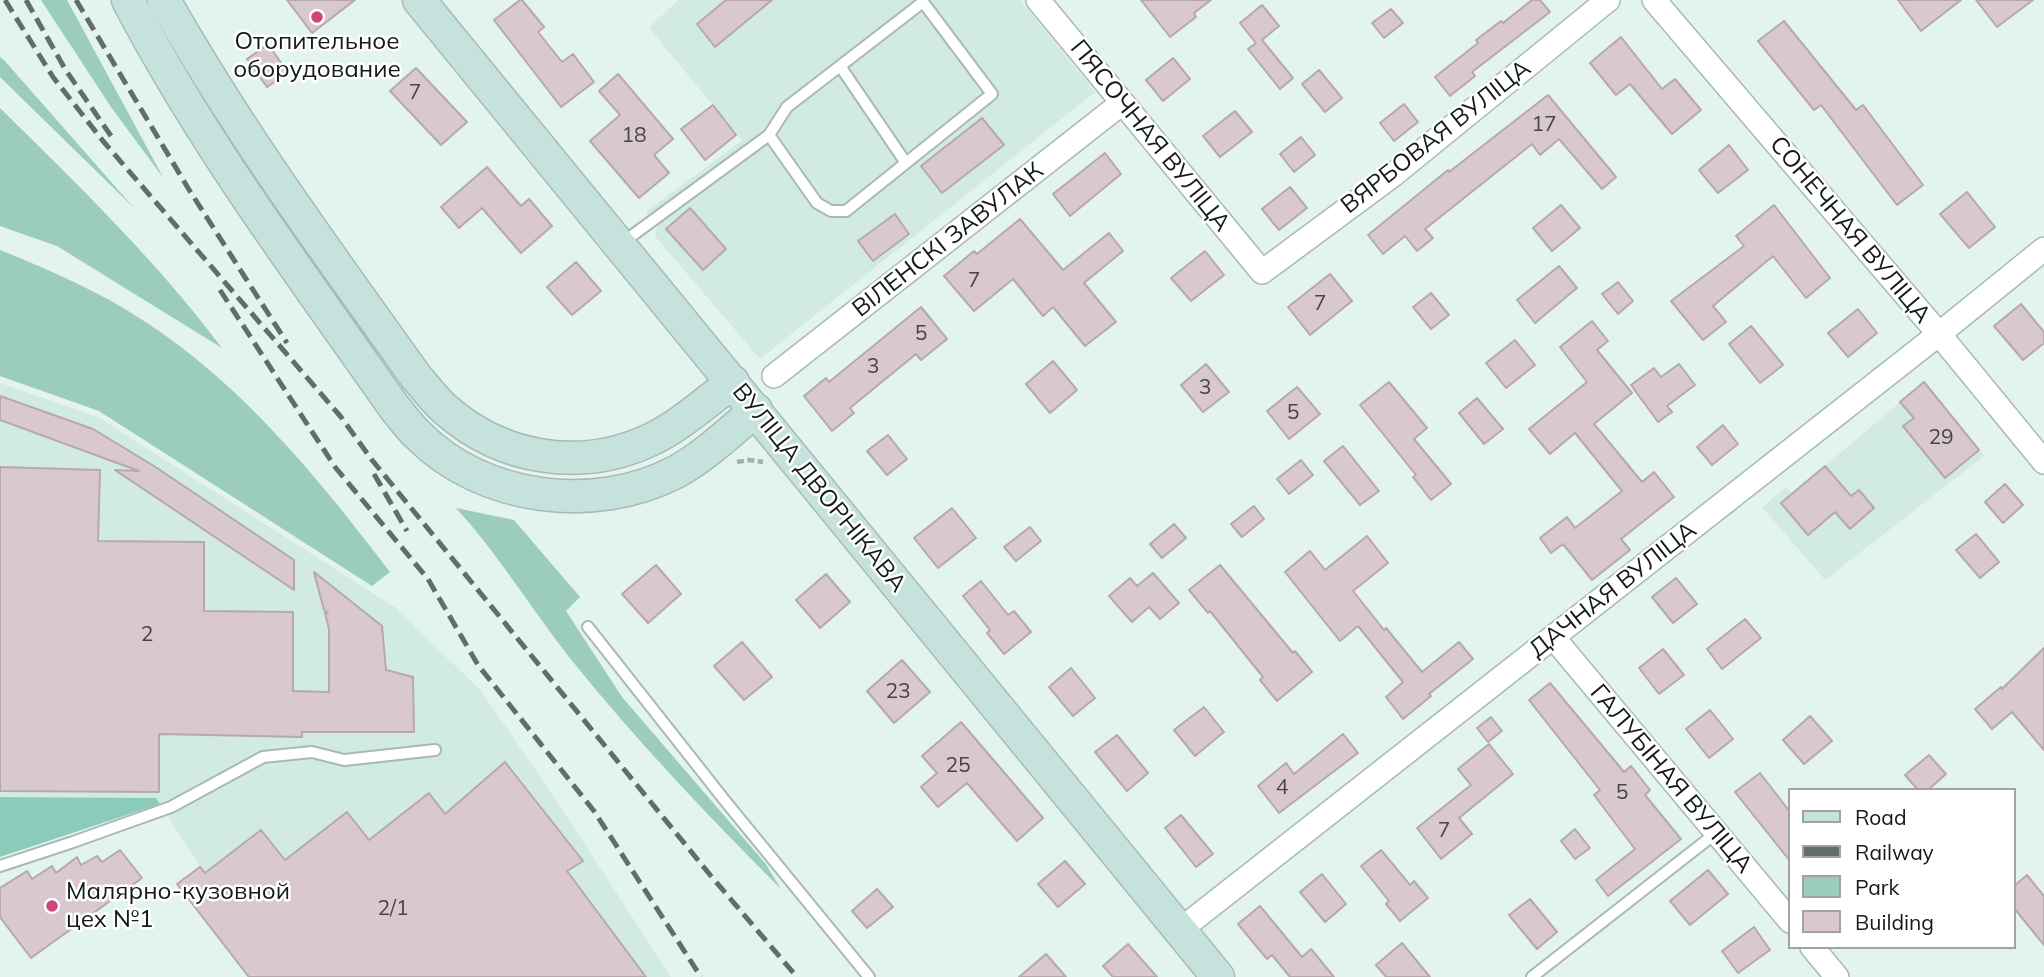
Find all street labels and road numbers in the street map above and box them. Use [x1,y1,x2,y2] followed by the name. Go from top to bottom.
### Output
[1064,34,1236,238] street label: ПЯСОЧНАЯ ВУЛІЦА
[1335,54,1537,220] street label: ВЯРБОВАЯ ВУЛІЦА
[1763,131,1937,329] street label: СОНЕЧНАЯ ВУЛІЦА
[847,157,1049,323] street label: ВІЛЕНСКІ ЗАВУЛАК
[726,378,912,598] street label: ВУЛІЦА ДВОРНІКАВА
[1524,516,1702,664] street label: ДАЧНАЯ ВУЛІЦА
[1584,679,1758,879] street label: ГАЛУБІНАЯ ВУЛІЦА

